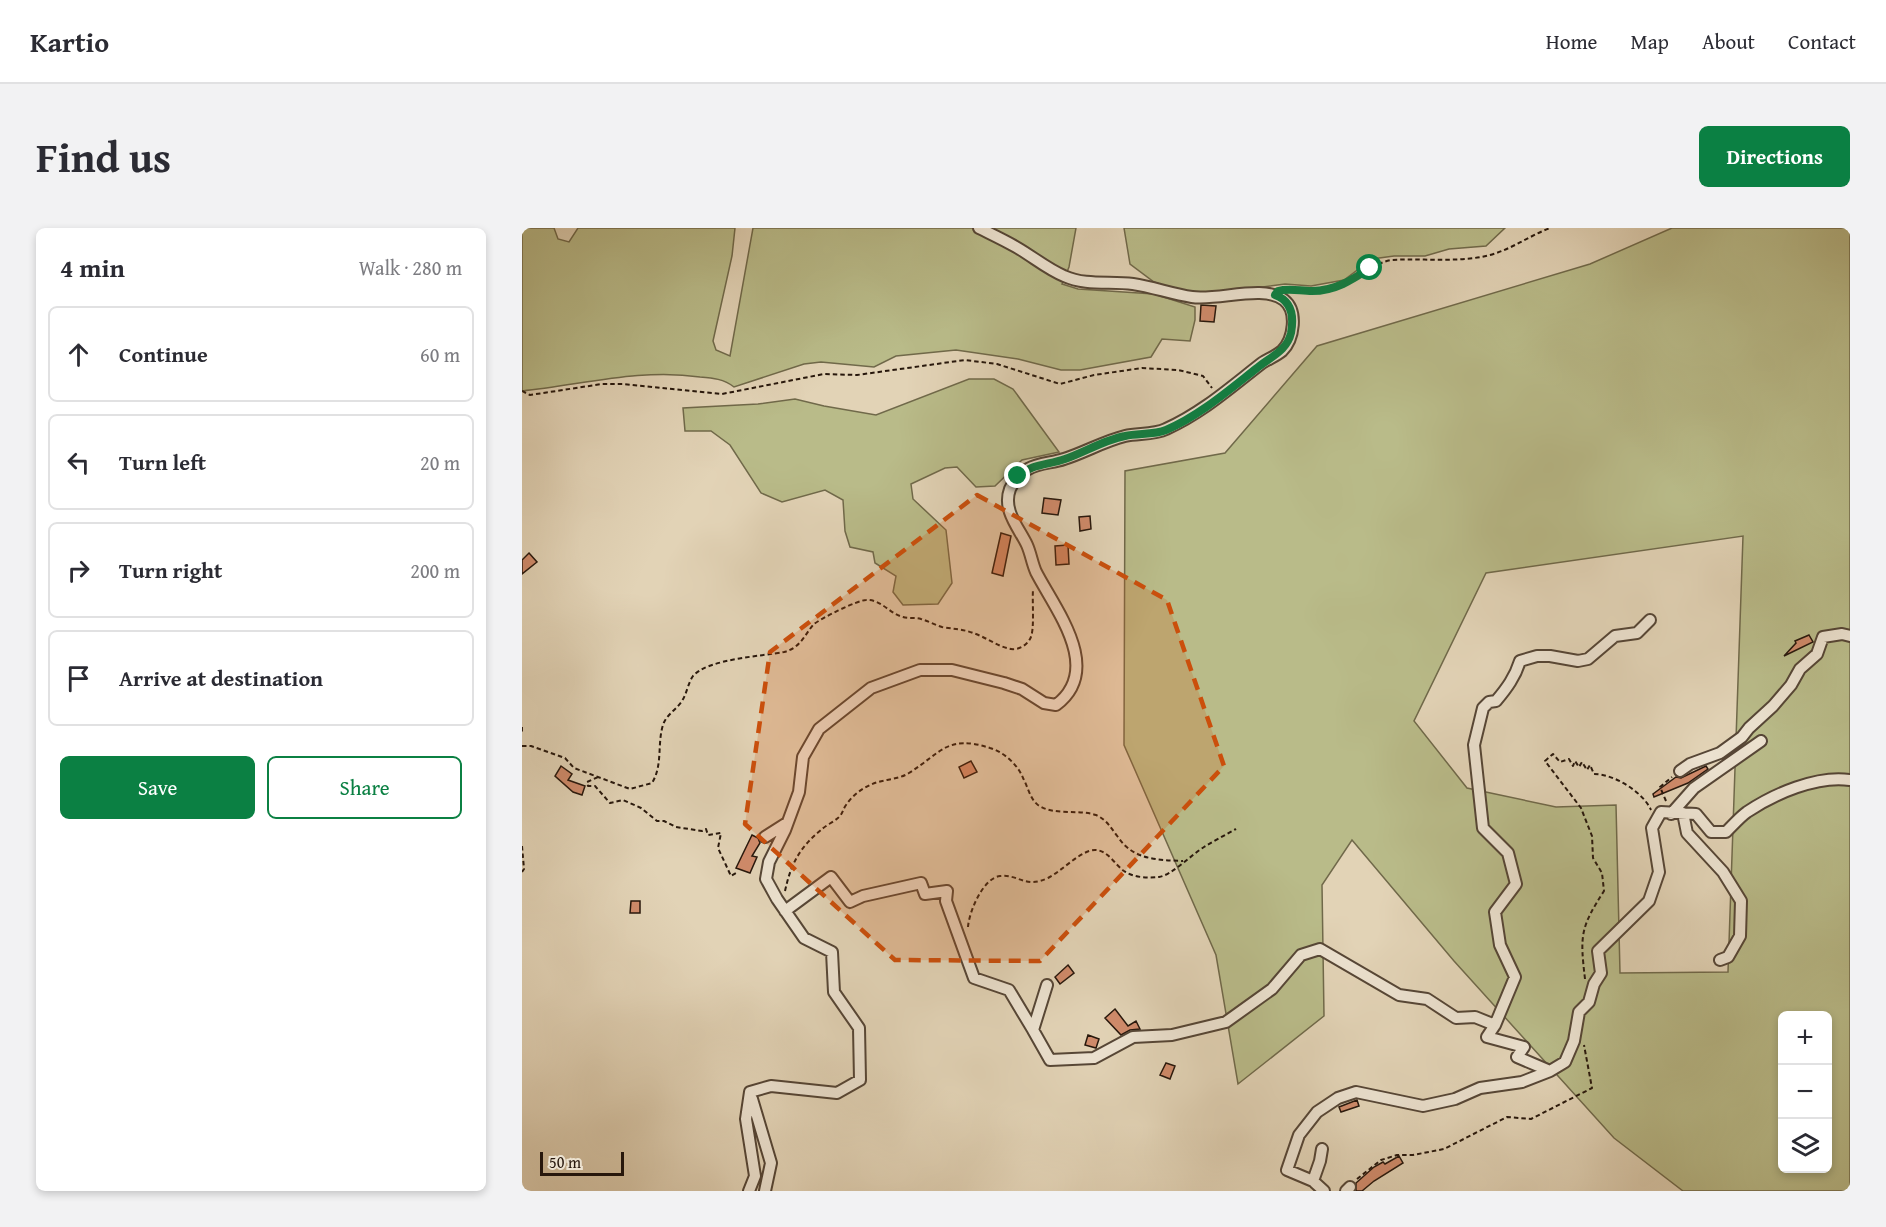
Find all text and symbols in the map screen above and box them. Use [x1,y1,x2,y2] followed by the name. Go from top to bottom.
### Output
[30,21,109,62] text: Kartio
[1546,26,1597,57] text: Home
[1630,26,1669,57] text: Map
[1702,26,1755,57] text: About
[1788,26,1856,57] text: Contact
[36,126,171,187] text: Find us
[1699,126,1850,187] button: Directions
[60,248,125,287] text: 4 min
[359,253,462,282] text: Walk · 280 m
[1356,254,1382,280] route start
[62,338,95,371] icon: ahead
[119,338,208,370] text: Continue
[420,340,460,369] text: 60 m
[62,446,95,479] icon: left
[119,446,206,478] text: Turn left
[420,448,460,477] text: 20 m
[1004,462,1030,488] route end
[62,554,95,587] icon: right
[119,554,222,586] text: Turn right
[410,556,460,585] text: 200 m
[62,662,95,695] icon: arrive
[119,662,323,694] text: Arrive at destination
[60,756,255,819] button: Save
[267,756,462,819] button: Share
[1778,1011,1832,1173] map controls
[1778,1011,1832,1065] button: +
[1778,1065,1832,1119] button: −
[1778,1119,1832,1173] button: layers
[540,1149,624,1176] scale bar
[549,1150,581,1174] text: 50 m

